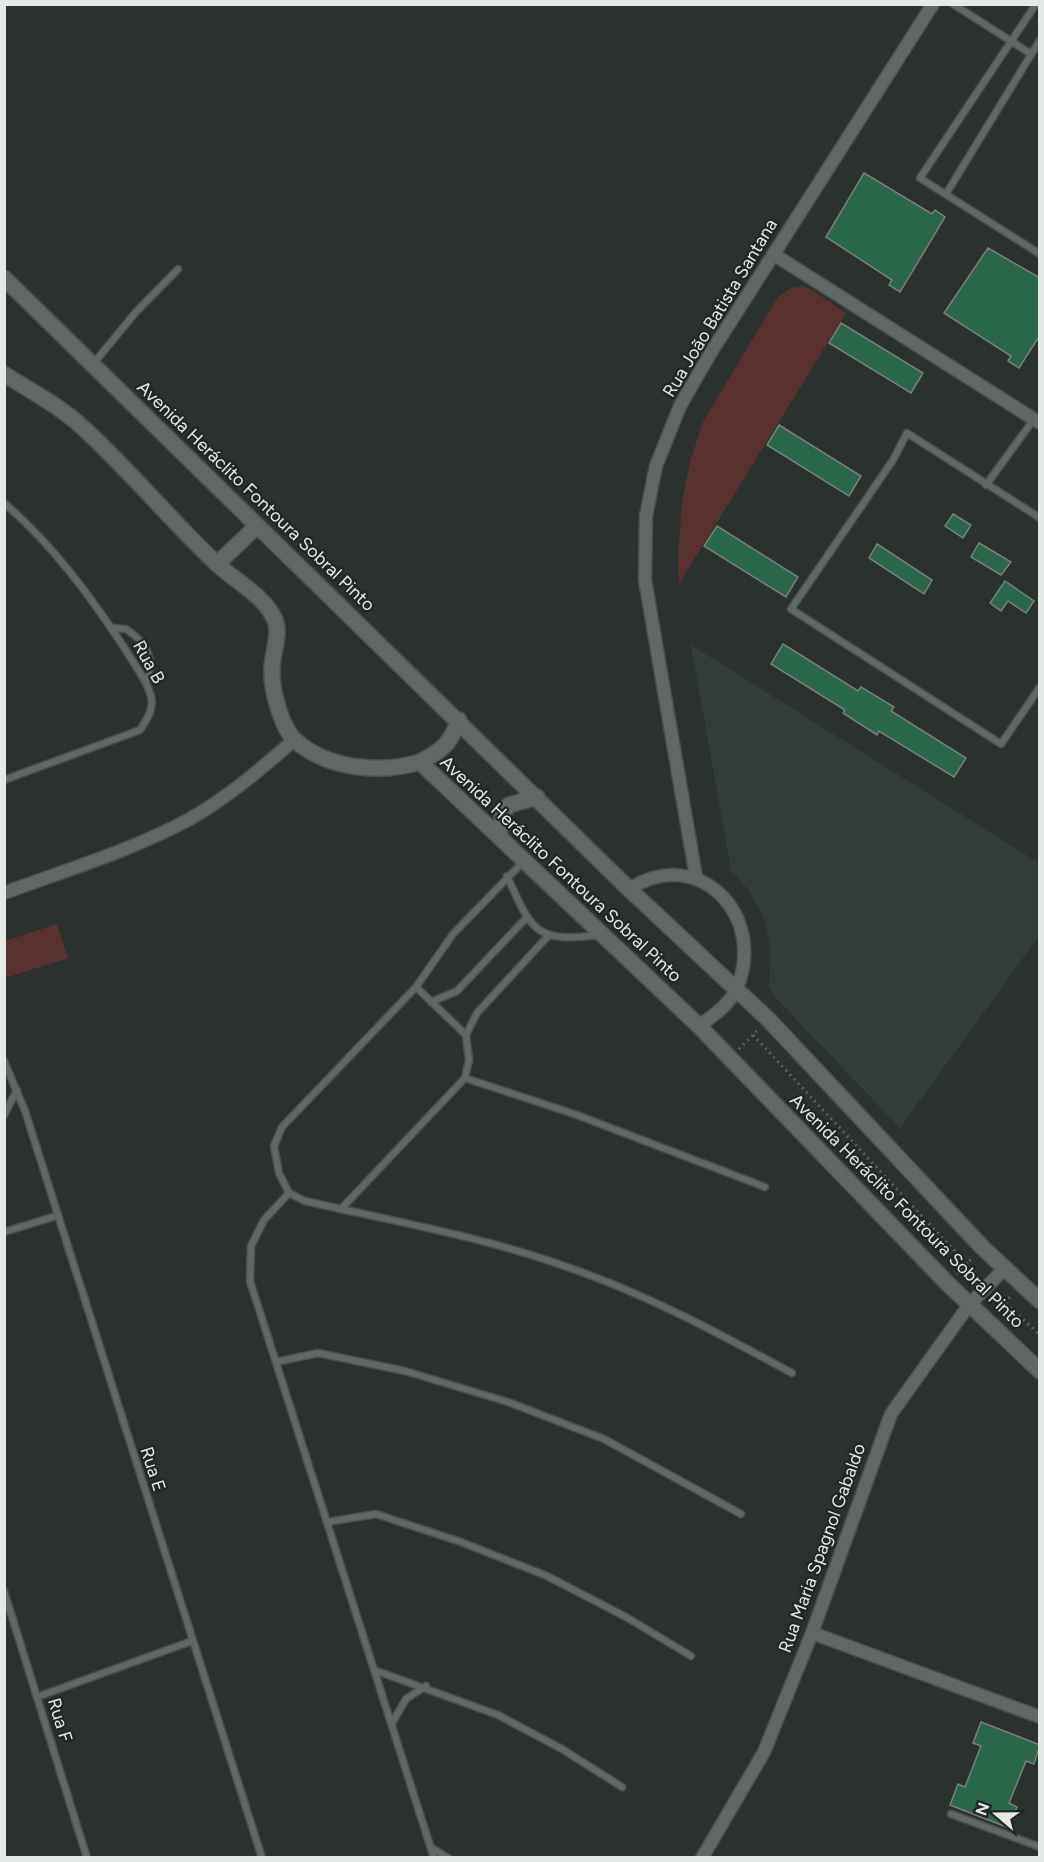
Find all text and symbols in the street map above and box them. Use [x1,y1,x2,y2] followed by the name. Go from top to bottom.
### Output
[658,215,782,401] street label: Rua João Batista Santana
[133,376,379,616] street label: Avenida Heráclito Fontoura Sobral Pinto
[128,637,170,687] street label: Rua B
[436,751,686,987] street label: Avenida Heráclito Fontoura Sobral Pinto
[785,1089,1029,1333] street label: Avenida Heráclito Fontoura Sobral Pinto
[774,1440,870,1656] street label: Rua Maria Spagnol Gabaldo
[135,1444,171,1494] street label: Rua E
[43,1695,77,1745] street label: Rua F
[966,1784,1026,1844] north arrow
[971,1800,993,1818] text: N

